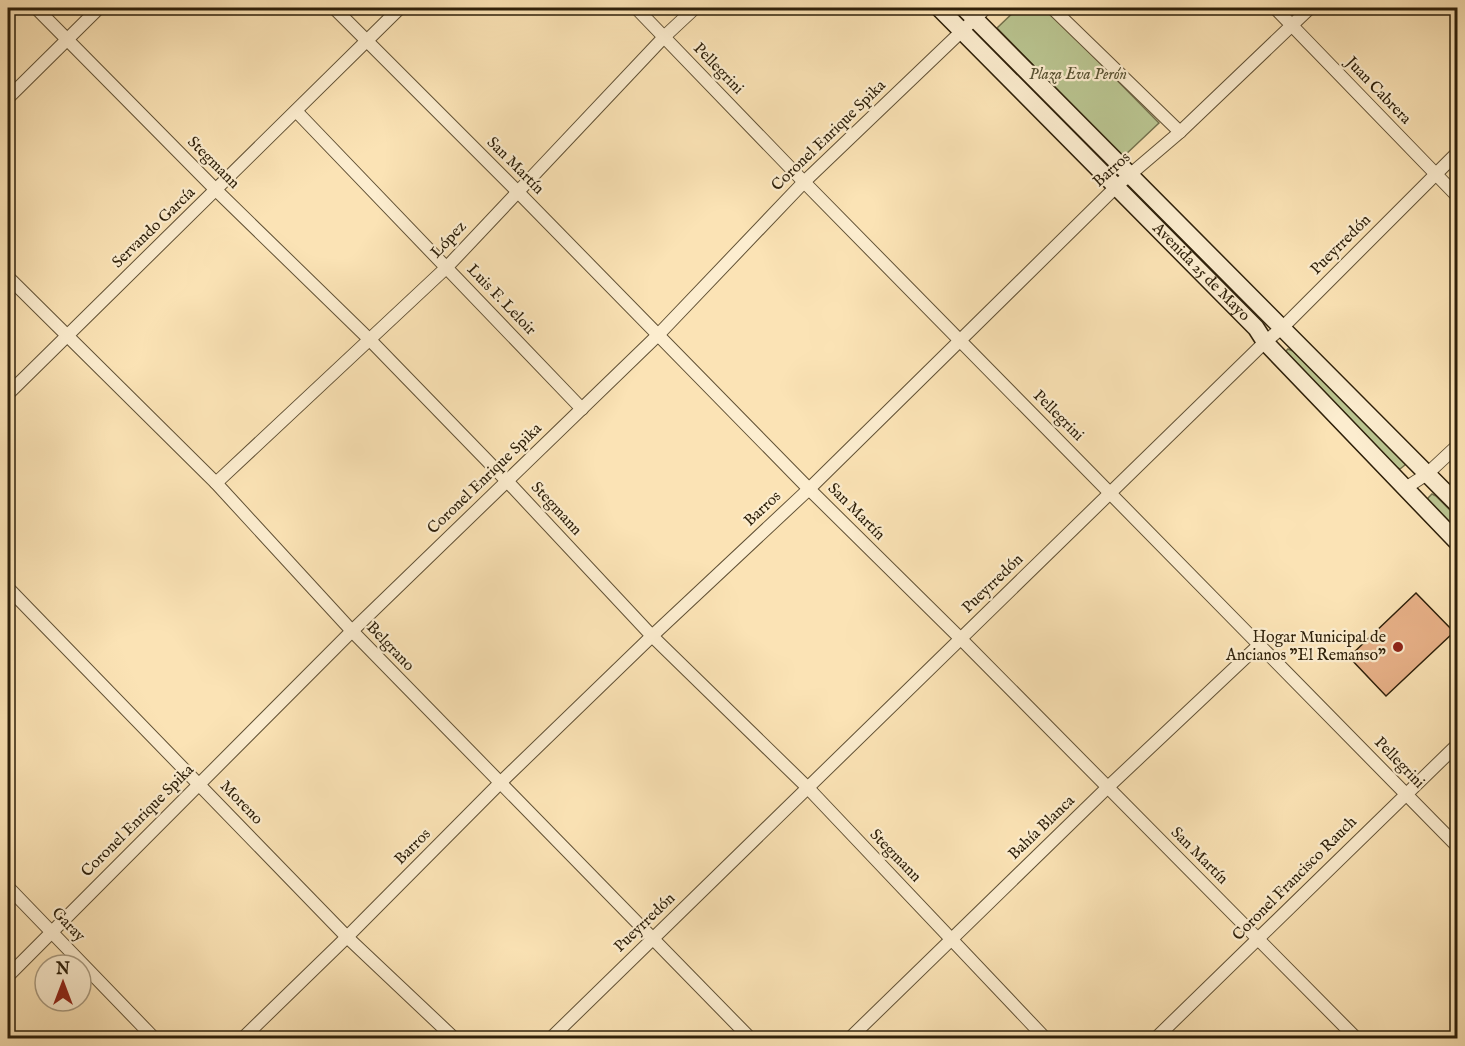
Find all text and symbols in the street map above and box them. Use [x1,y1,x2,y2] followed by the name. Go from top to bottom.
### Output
[689,39,747,99] street label: Pellegrini
[1339,52,1415,129] street label: Juan Cabrera
[1029,65,1127,85] park label: Plaza Eva Perón
[768,76,891,196] street label: Coronel Enrique Spika
[183,133,244,194] street label: Stegmann
[482,133,548,199] street label: San Martín
[1089,148,1135,192] street label: Barros
[108,183,200,273] street label: Servando García
[1307,210,1376,279] street label: Pueyrredón
[427,217,471,263] street label: López
[1147,218,1254,326] street label: Avenida 25 de Mayo
[462,260,540,340] street label: Luis F. Leloir
[1028,386,1088,446] street label: Pellegrini
[424,419,547,539] street label: Coronel Enrique Spika
[526,478,586,540] street label: Stegmann
[823,479,889,545] street label: San Martín
[740,487,786,531] street label: Barros
[958,550,1028,618] street label: Pueyrredón
[362,618,419,676] street label: Belgrano
[1225,628,1386,666] place label: Hogar Municipal de Ancianos "El Remanso"
[1391,640,1405,654] marker: Hogar Municipal de Ancianos "El Remanso"
[1370,733,1428,793] street label: Pellegrini
[77,760,199,882] street label: Coronel Enrique Spika
[215,777,267,830] street label: Moreno
[1005,791,1080,865] street label: Bahía Blanca
[1229,812,1362,945] street label: Coronel Francisco Rauch
[1166,823,1232,889] street label: San Martín
[391,824,436,869] street label: Barros
[865,825,925,887] street label: Stegmann
[610,889,680,957] street label: Pueyrredón
[47,904,89,946] street label: Garay
[33,953,93,1013] north arrow
[55,960,70,980] text: N

